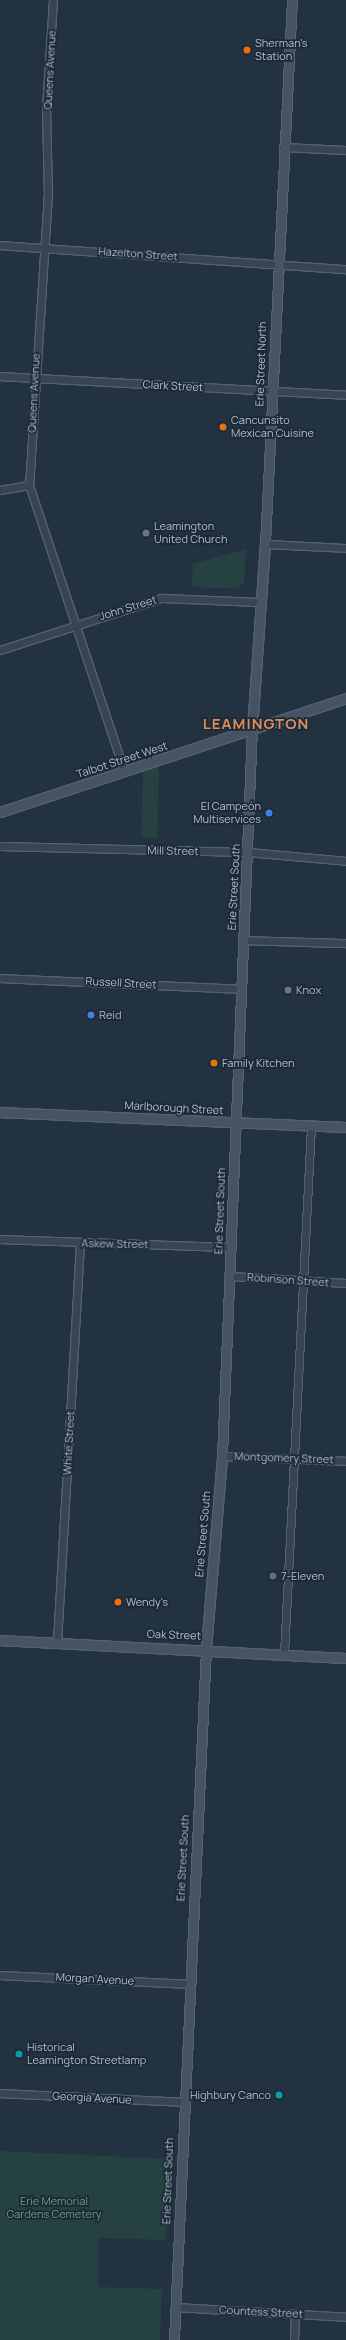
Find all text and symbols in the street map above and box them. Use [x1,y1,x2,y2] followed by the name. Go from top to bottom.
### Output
[41,30,59,110] street label: Queens Avenue
[255,37,307,63] place label: Sherman's Station
[242,45,252,55] marker: Sherman's Station
[98,245,178,263] street label: Hazelton Street
[253,321,269,407] street label: Erie Street North
[25,353,43,433] street label: Queens Avenue
[142,378,204,394] street label: Clark Street
[231,414,314,440] place label: Cancunsito Mexican Cuisine
[218,422,228,432] marker: Cancunsito Mexican Cuisine
[154,520,228,546] place label: Leamington United Church
[141,528,151,538] marker: Leamington United Church
[98,593,158,623] street label: John Street
[203,715,309,733] district label: LEAMINGTON
[75,739,169,781] street label: Talbot Street West
[193,800,261,826] place label: El Campeón Multiservices
[264,808,274,818] marker: El Campeón Multiservices
[225,843,243,931] street label: Erie Street South
[147,844,199,858] street label: Mill Street
[85,975,157,991] street label: Russell Street
[296,983,321,997] place label: Knox
[283,985,293,995] marker: Knox
[99,1008,121,1022] place label: Reid
[86,1010,96,1020] marker: Reid
[222,1056,295,1070] place label: Family Kitchen
[209,1058,219,1068] marker: Family Kitchen
[124,1099,224,1117] street label: Marlborough Street
[212,1167,228,1255] street label: Erie Street South
[81,1237,149,1251] street label: Askew Street
[246,1271,330,1289] street label: Robinson Street
[61,1410,77,1476] street label: White Street
[234,1450,334,1466] street label: Montgomery Street
[193,1490,213,1578] street label: Erie Street South
[281,1569,324,1583] place label: 7-Eleven
[268,1571,278,1581] marker: 7-Eleven
[126,1595,168,1609] place label: Wendy's
[113,1597,123,1607] marker: Wendy's
[147,1627,201,1643] street label: Oak Street
[174,1814,192,1902] street label: Erie Street South
[55,1970,135,1988] street label: Morgan Avenue
[27,2041,146,2067] place label: Historical Leamington Streetlamp
[14,2049,24,2059] marker: Historical Leamington Streetlamp
[190,2088,271,2102] place label: Highbury Canco
[52,2089,132,2107] street label: Georgia Avenue
[274,2090,284,2100] marker: Highbury Canco
[160,2137,176,2225] street label: Erie Street South
[6,2195,102,2221] park label: Erie Memorial Gardens Cemetery
[219,2303,303,2321] street label: Countess Street

